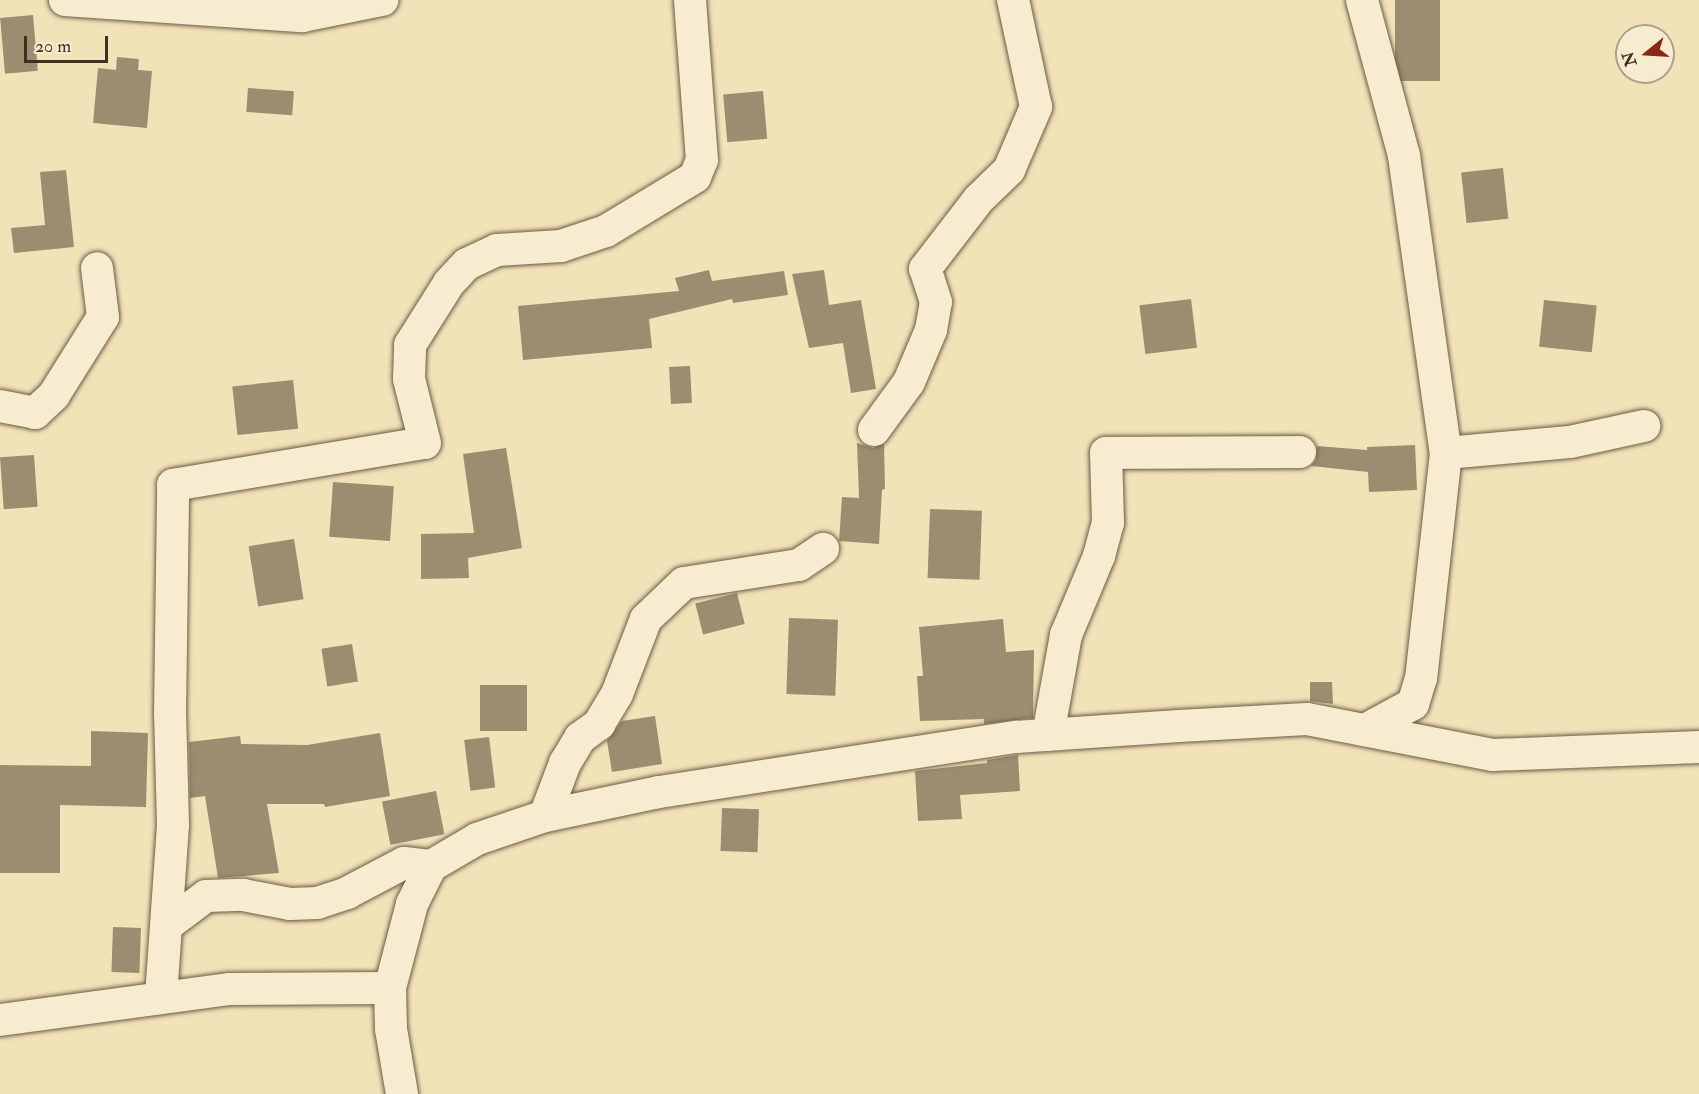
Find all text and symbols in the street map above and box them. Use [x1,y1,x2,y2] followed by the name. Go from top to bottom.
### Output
[27,24,111,62] scale bar
[1615,24,1675,84] north arrow
[35,35,71,58] text: 20 m
[1618,49,1642,69] text: N

